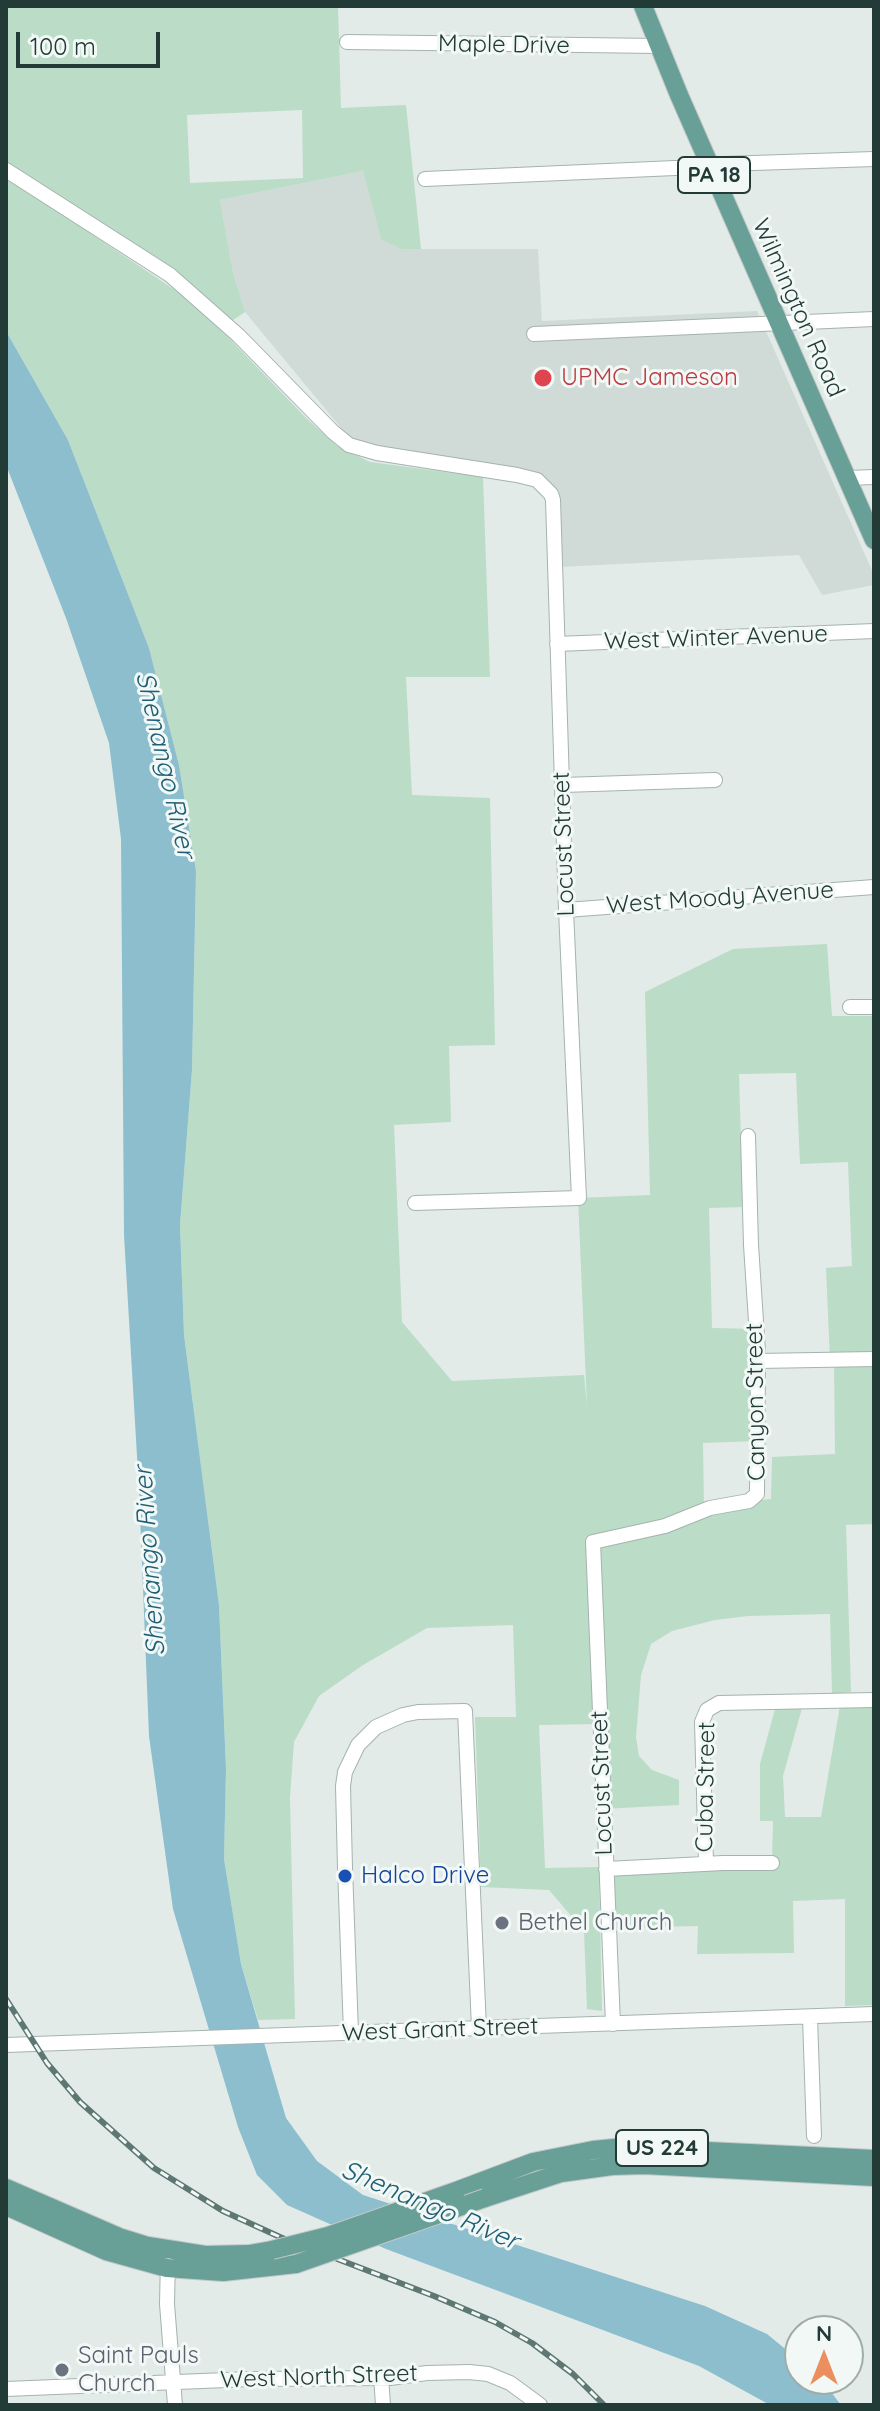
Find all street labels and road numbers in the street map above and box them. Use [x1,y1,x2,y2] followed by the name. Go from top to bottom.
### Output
[438,29,570,61] street label: Maple Drive
[678,157,750,193] road number: PA 18
[746,214,850,402] street label: Wilmington Road
[604,620,828,656] street label: West Winter Avenue
[547,771,581,917] street label: Locust Street
[605,876,835,920] street label: West Moody Avenue
[740,1323,772,1481] street label: Canyon Street
[585,1710,619,1856] street label: Locust Street
[690,1721,722,1853] street label: Cuba Street
[341,2012,539,2048] street label: West Grant Street
[616,2130,708,2166] road number: US 224
[220,2359,418,2395] street label: West North Street

